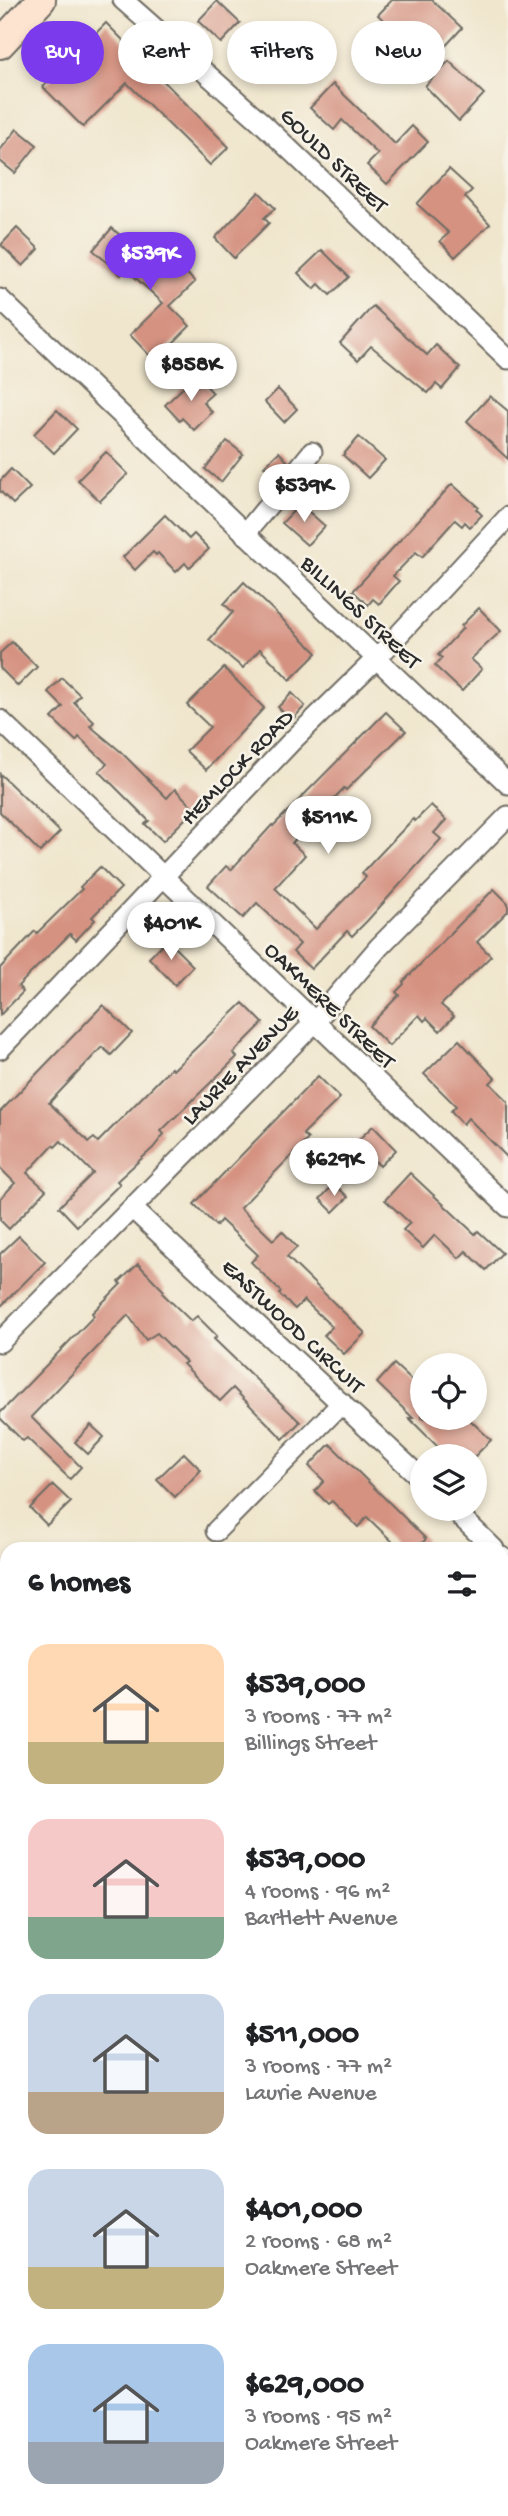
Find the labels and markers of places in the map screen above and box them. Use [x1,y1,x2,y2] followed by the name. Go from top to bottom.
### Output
[101,232,199,292] pin: $539K
[142,344,240,403] pin: $858K
[255,464,353,524] pin: $539K
[279,796,377,856] pin: $511K
[122,902,220,962] pin: $401K
[285,1138,383,1198] pin: $629K

